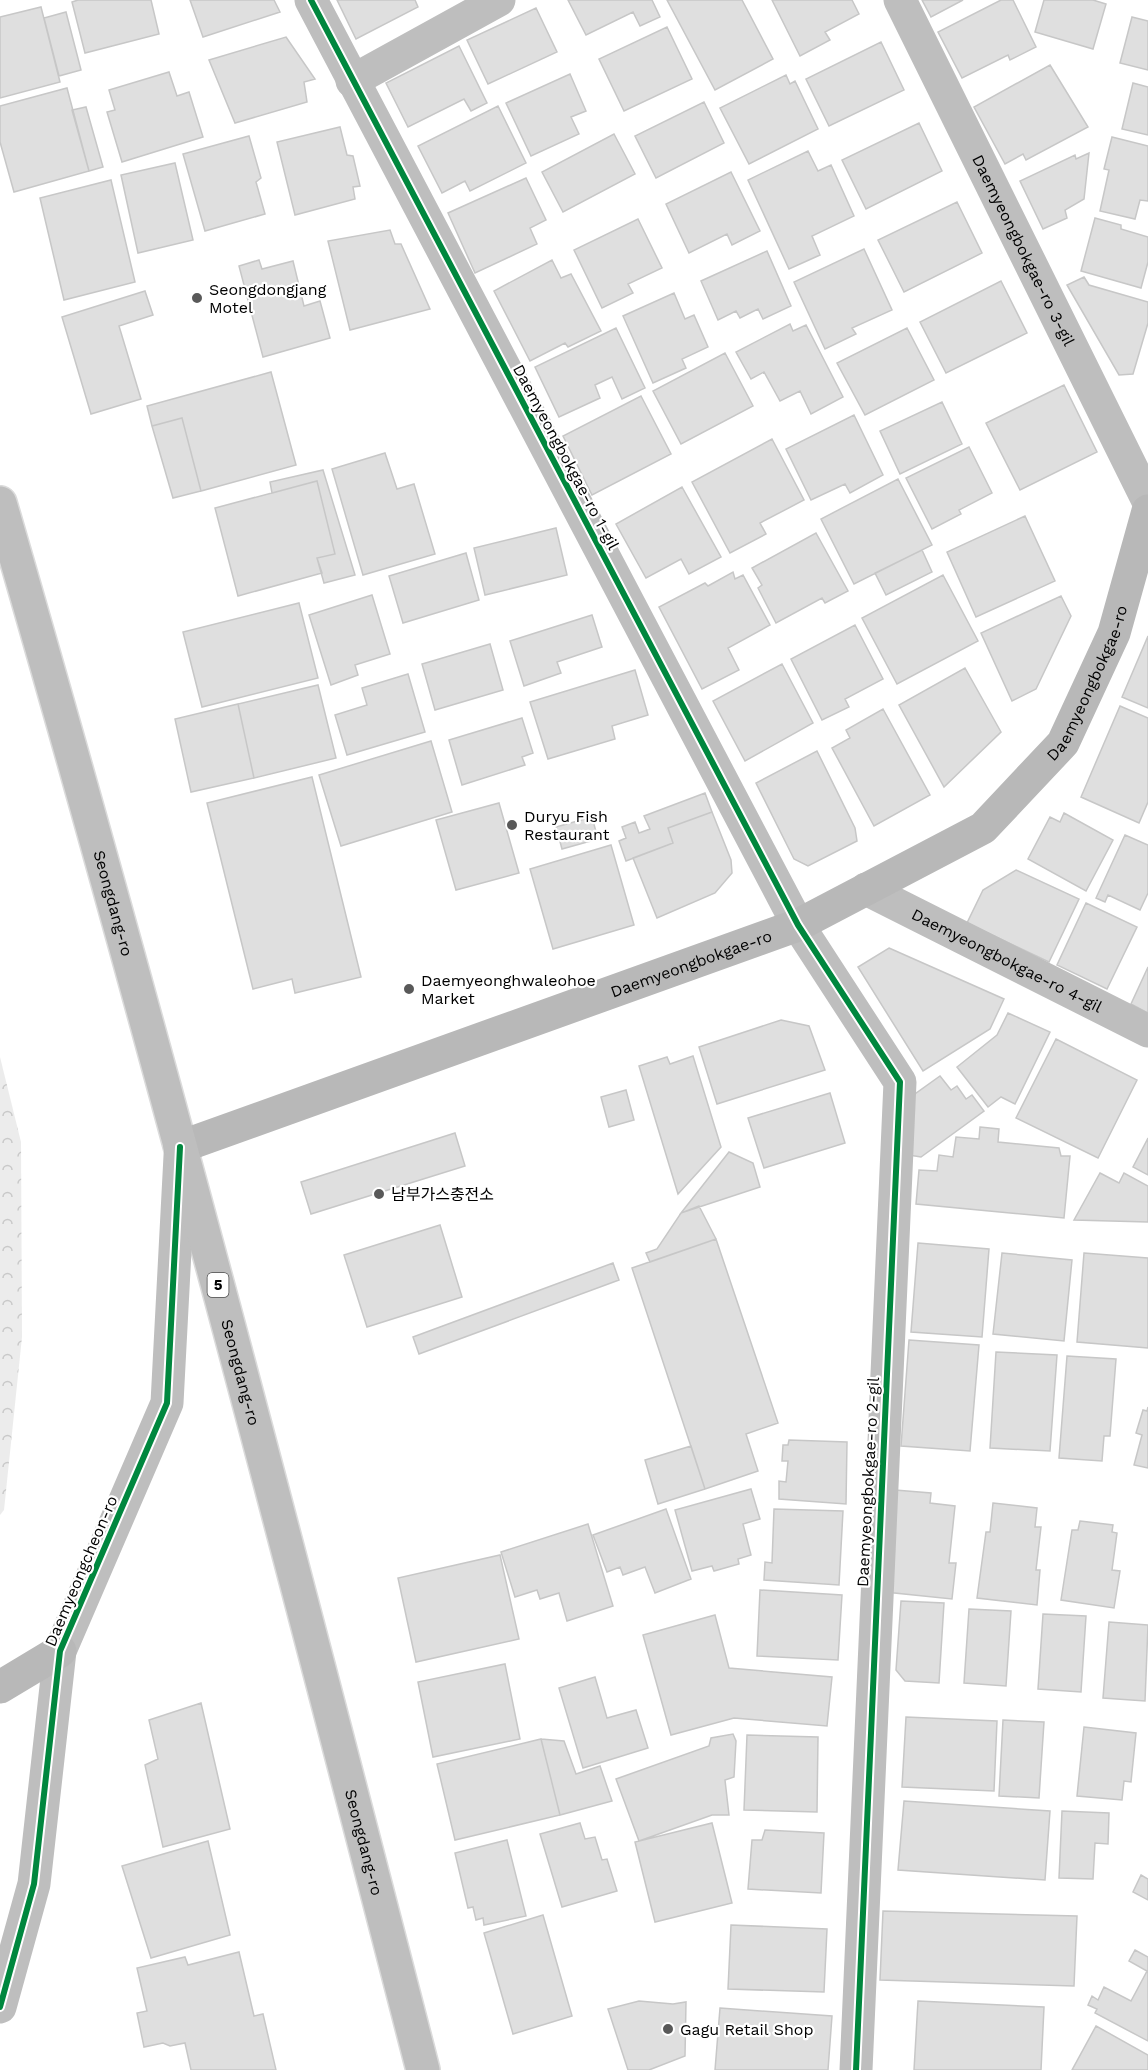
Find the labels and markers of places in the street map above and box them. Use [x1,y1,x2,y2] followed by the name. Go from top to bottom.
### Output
[209,280,327,317] place label: Seongdongjang Motel
[190,291,204,305] marker: Seongdongjang Motel
[524,807,610,844] place label: Duryu Fish Restaurant
[505,818,519,832] marker: Duryu Fish Restaurant
[421,971,596,1008] place label: Daemyeonghwaleohoe Market
[402,982,416,996] marker: Daemyeonghwaleohoe Market
[391,1185,494,1204] place label: 남부가스충전소
[372,1187,386,1201] marker: 남부가스충전소
[680,2020,813,2039] place label: Gagu Retail Shop
[661,2022,675,2036] marker: Gagu Retail Shop

